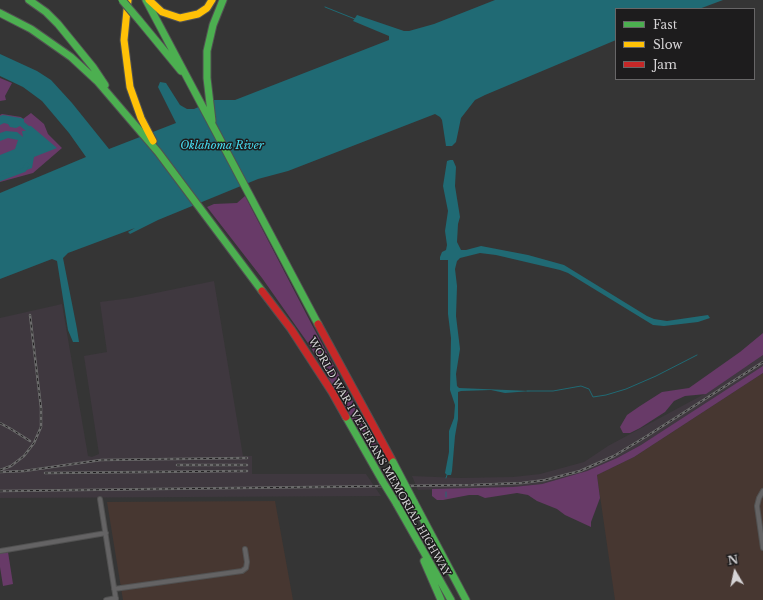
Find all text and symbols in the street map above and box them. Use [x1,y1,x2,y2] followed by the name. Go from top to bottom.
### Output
[615,8,755,80] legend
[653,17,677,32] text: Fast
[653,37,682,52] text: Slow
[653,57,677,72] text: Jam
[180,139,264,153] water label: Oklahoma River
[305,336,453,578] street label: WORLD WAR I VETERANS MEMORIAL HIGHWAY
[715,552,755,592] north arrow
[727,552,739,568] text: N

